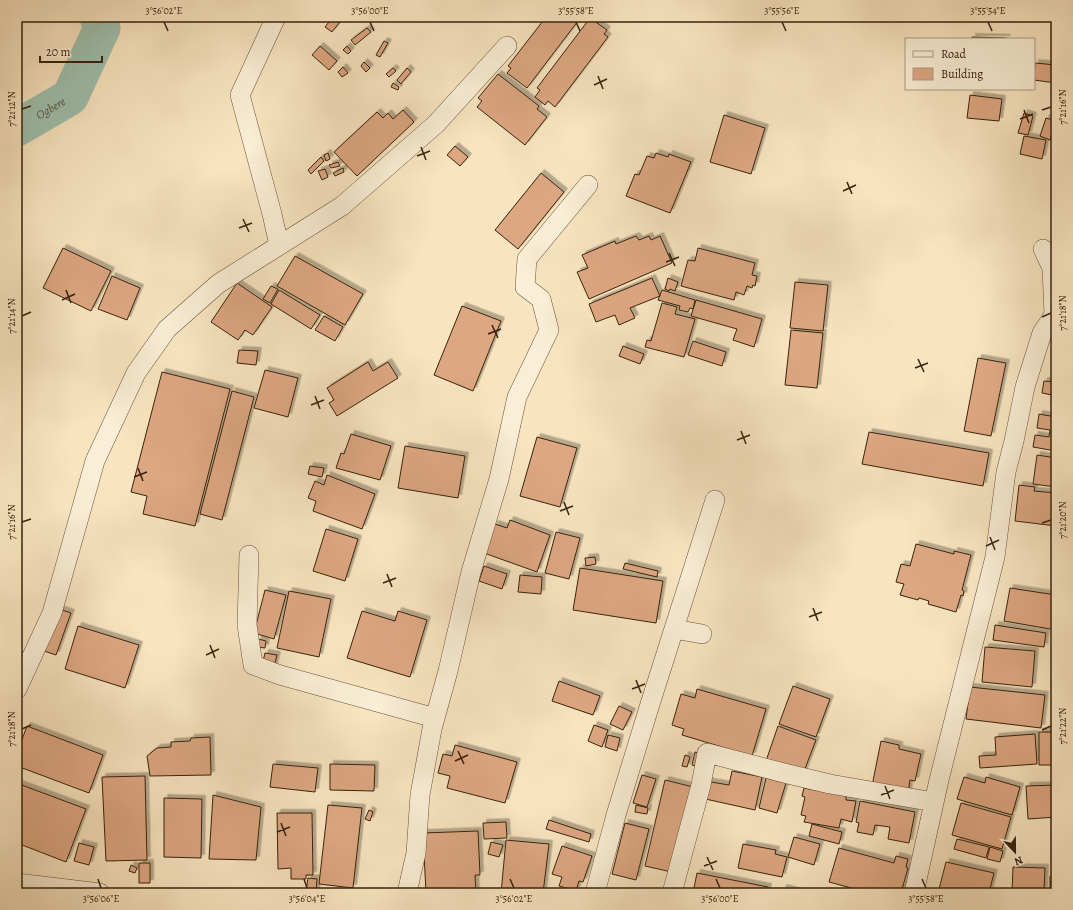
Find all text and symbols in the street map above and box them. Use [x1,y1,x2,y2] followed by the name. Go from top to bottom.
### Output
[146,4,182,17] text: 3°56'02"E
[351,4,389,17] text: 3°56'00"E
[558,4,594,17] text: 3°55'58"E
[764,4,800,17] text: 3°55'56"E
[970,4,1006,17] text: 3°55'54"E
[40,38,102,64] scale bar
[905,38,1035,90] legend
[46,44,70,60] text: 20 m
[941,46,967,62] text: Road
[941,66,983,82] text: Building
[1056,89,1069,125] text: 7°21'16"N
[5,91,18,127] text: 7°21'12"N
[33,93,69,123] water label: Ogbere
[1056,295,1069,331] text: 7°21'18"N
[5,298,18,334] text: 7°21'14"N
[1056,501,1069,539] text: 7°21'20"N
[5,504,18,540] text: 7°21'16"N
[1056,708,1069,744] text: 7°21'22"N
[5,711,18,747] text: 7°21'18"N
[995,832,1035,872] north arrow
[1012,852,1025,869] text: N
[83,892,119,905] text: 3°56'06"E
[289,892,325,905] text: 3°56'04"E
[496,892,532,905] text: 3°56'02"E
[701,892,739,905] text: 3°56'00"E
[908,892,944,905] text: 3°55'58"E

